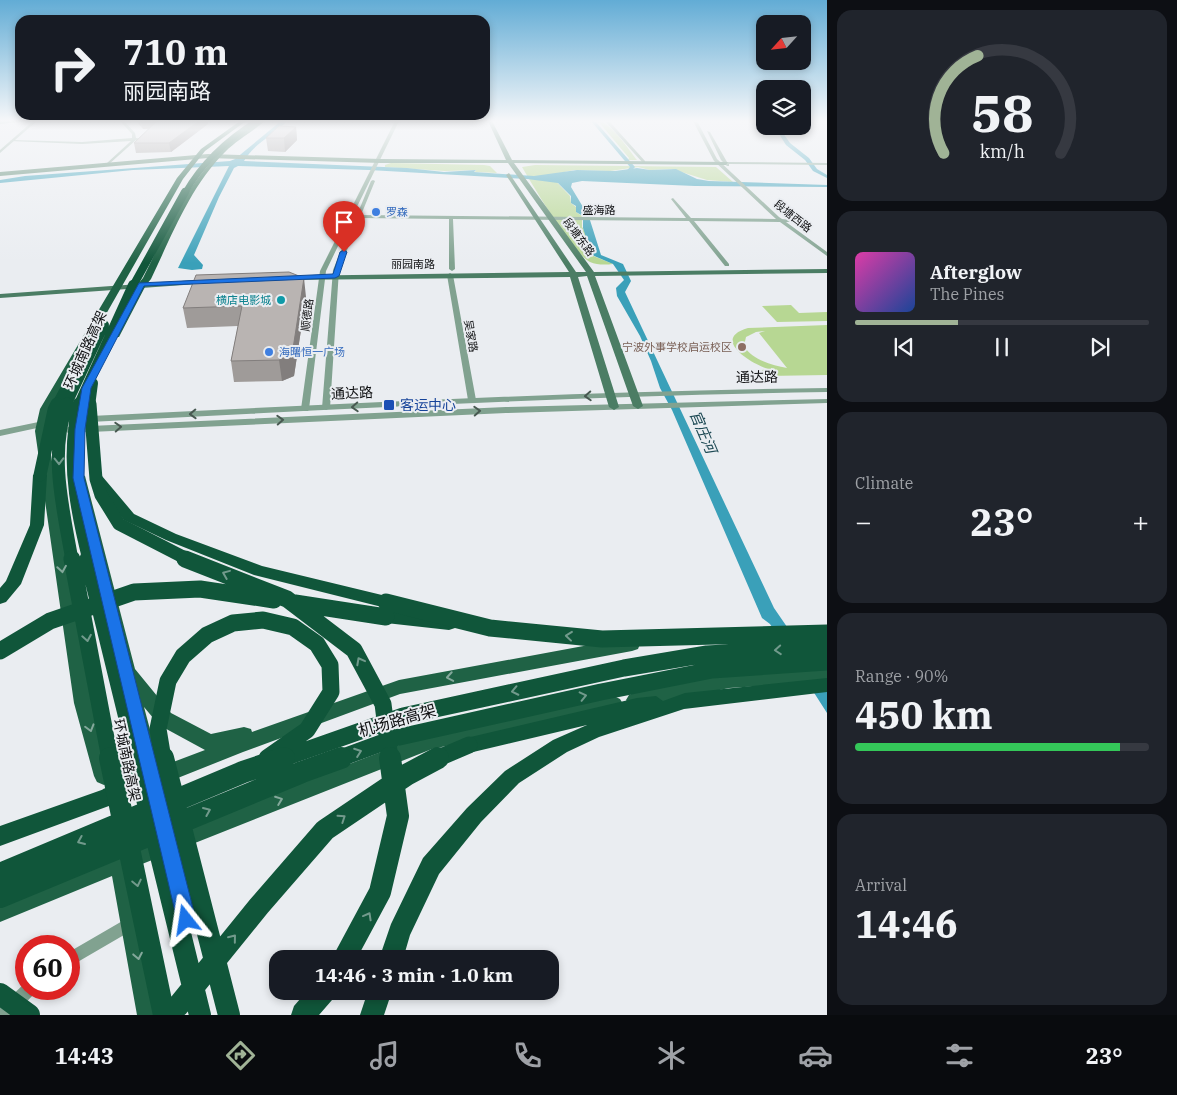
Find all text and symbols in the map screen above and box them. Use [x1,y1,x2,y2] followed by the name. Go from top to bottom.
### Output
[756,15,811,70] north arrow
[756,15,811,135] map controls
[123,29,228,75] text: 710 m
[40,35,105,100] icon: right
[123,76,211,105] text: 丽园南路
[971,79,1033,146] text: 58
[756,80,811,135] button: layers
[979,140,1025,163] text: km/h
[771,197,815,235] street label: 段塘西路
[323,201,365,252] pin
[583,203,616,217] street label: 盛海路
[386,205,408,219] place label: 罗森
[370,206,382,218] marker: 罗森
[330,208,358,236] icon: arrive
[560,215,598,259] street label: 段塘东路
[391,257,435,271] street label: 丽园南路
[930,260,1022,284] text: Afterglow
[930,284,1004,304] text: The Pines
[216,293,271,307] place label: 横店电影城
[275,294,287,306] marker: 横店电影城
[298,298,316,332] street label: 顺德路
[60,308,110,392] street label: 环城南路高架
[461,319,481,353] street label: 吴家路
[890,333,918,361] icon: previous
[988,333,1016,361] icon: pause
[1086,333,1114,361] icon: next
[622,340,732,354] place label: 宁波外事学校启运校区
[736,341,748,353] marker: 宁波外事学校启运校区
[279,345,345,359] place label: 海曙恒一广场
[263,346,275,358] marker: 海曙恒一广场
[736,368,778,386] street label: 通达路
[331,383,373,403] street label: 通达路
[583,391,591,402] one-way arrow
[400,396,456,414] place label: 客运中心
[382,398,396,412] marker: 客运中心
[351,401,359,412] one-way arrow
[474,406,482,416] one-way arrow
[686,407,722,459] water label: 官庄河
[189,408,197,419] one-way arrow
[276,415,284,425] one-way arrow
[114,422,122,433] one-way arrow
[54,458,64,465] one-way arrow
[855,473,913,493] text: Climate
[970,497,1034,546] text: 23°
[855,503,872,540] text: −
[1132,503,1149,540] text: +
[57,564,67,573] one-way arrow
[222,570,231,581] one-way arrow
[564,631,572,642] one-way arrow
[81,634,91,643] one-way arrow
[774,644,782,655] one-way arrow
[356,657,366,666] one-way arrow
[855,666,948,686] text: Range · 90%
[446,672,454,682] one-way arrow
[510,685,519,696] one-way arrow
[855,690,993,739] text: 450 km
[579,691,588,702] one-way arrow
[356,699,438,741] street label: 机场路高架
[109,717,145,803] street label: 环城南路高架
[85,724,95,732] one-way arrow
[353,748,362,758] one-way arrow
[274,796,283,806] one-way arrow
[202,807,211,818] one-way arrow
[336,815,346,824] one-way arrow
[77,834,86,845] one-way arrow
[855,875,907,895] text: Arrival
[131,879,142,888] one-way arrow
[159,893,211,945] position arrow
[855,899,958,948] text: 14:46
[361,912,371,921] one-way arrow
[15,935,80,1000] speed limit sign: 60
[227,935,235,944] one-way arrow
[132,951,142,960] one-way arrow
[315,963,513,987] text: 14:46 · 3 min · 1.0 km
[223,1038,258,1073] icon: directions
[367,1038,402,1073] icon: music
[510,1038,545,1073] icon: phone
[654,1038,689,1073] icon: climate
[798,1038,833,1073] icon: car
[942,1038,977,1073] icon: filters
[54,1041,114,1070] text: 14:43
[1086,1041,1123,1070] text: 23°

